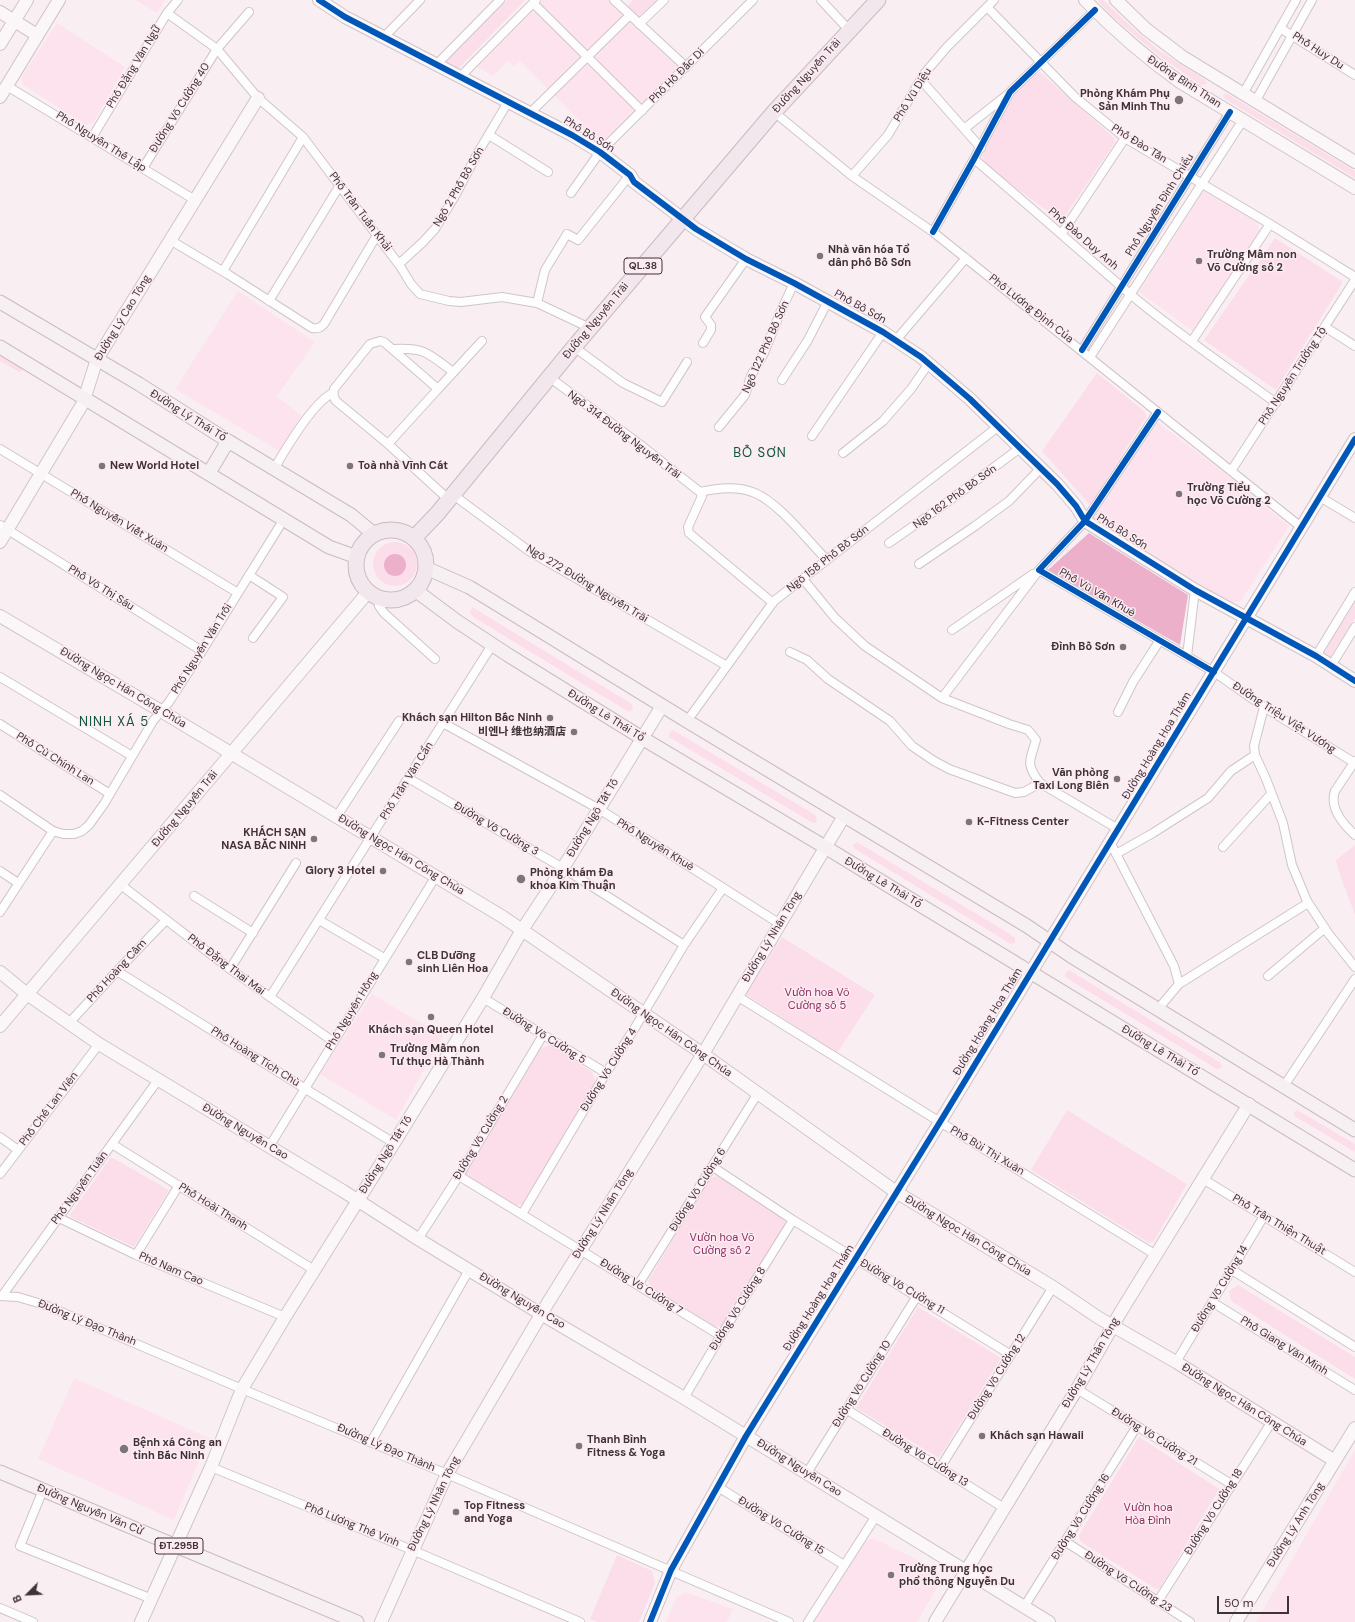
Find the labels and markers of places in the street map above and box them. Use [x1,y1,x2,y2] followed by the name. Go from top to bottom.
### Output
[1080,87,1170,113] place label: Phòng Khám Phụ Sản Minh Thu
[1173,94,1185,106] marker: Phòng Khám Phụ Sản Minh Thu
[828,243,911,269] place label: Nhà văn hóa Tổ dân phố Bồ Sơn
[1207,248,1297,274] place label: Trường Mầm non Võ Cường số 2
[815,251,825,261] marker: Nhà văn hóa Tổ dân phố Bồ Sơn
[1194,256,1204,266] marker: Trường Mầm non Võ Cường số 2
[110,459,199,473] place label: New World Hotel
[358,459,448,473] place label: Toà nhà Vĩnh Cát
[97,461,107,471] marker: New World Hotel
[345,461,355,471] marker: Toà nhà Vĩnh Cát
[1187,481,1271,507] place label: Trường Tiểu học Võ Cường 2
[1174,489,1184,499] marker: Trường Tiểu học Võ Cường 2
[1051,640,1115,654] place label: Đình Bồ Sơn
[1118,642,1128,652] marker: Đình Bồ Sơn
[402,711,542,725] place label: Khách sạn Hilton Bắc Ninh
[545,713,555,723] marker: Khách sạn Hilton Bắc Ninh
[478,725,566,739] place label: 비엔나 维也纳酒店
[569,727,579,737] marker: 비엔나 维也纳酒店
[1033,766,1109,792] place label: Văn phòng Taxi Long Biên
[1112,774,1122,784] marker: Văn phòng Taxi Long Biên
[977,815,1069,829] place label: K-Fitness Center
[964,817,974,827] marker: K-Fitness Center
[221,826,306,852] place label: KHÁCH SẠN NASA BẮC NINH
[309,834,319,844] marker: KHÁCH SẠN NASA BẮC NINH
[305,864,375,878] place label: Glory 3 Hotel
[378,866,388,876] marker: Glory 3 Hotel
[530,866,615,892] place label: Phòng khám Đa khoa Kim Thuận
[515,873,527,885] marker: Phòng khám Đa khoa Kim Thuận
[417,949,488,975] place label: CLB Dưỡng sinh Liên Hoa
[404,957,414,967] marker: CLB Dưỡng sinh Liên Hoa
[426,1012,436,1022] marker: Khách sạn Queen Hotel
[369,1023,493,1037] place label: Khách sạn Queen Hotel
[390,1042,484,1068] place label: Trường Mầm non Tư thục Hà Thành
[377,1050,387,1060] marker: Trường Mầm non Tư thục Hà Thành
[990,1429,1084,1443] place label: Khách sạn Hawaii
[977,1431,987,1441] marker: Khách sạn Hawaii
[587,1433,665,1459] place label: Thanh Bình Fitness & Yoga
[133,1436,222,1462] place label: Bệnh xá Công an tỉnh Bắc Ninh
[574,1441,584,1451] marker: Thanh Bình Fitness & Yoga
[118,1443,130,1455] marker: Bệnh xá Công an tỉnh Bắc Ninh
[464,1499,525,1525] place label: Top Fitness and Yoga
[451,1507,461,1517] marker: Top Fitness and Yoga
[899,1562,1015,1588] place label: Trường Trung học phổ thông Nguyễn Du
[886,1570,896,1580] marker: Trường Trung học phổ thông Nguyễn Du

